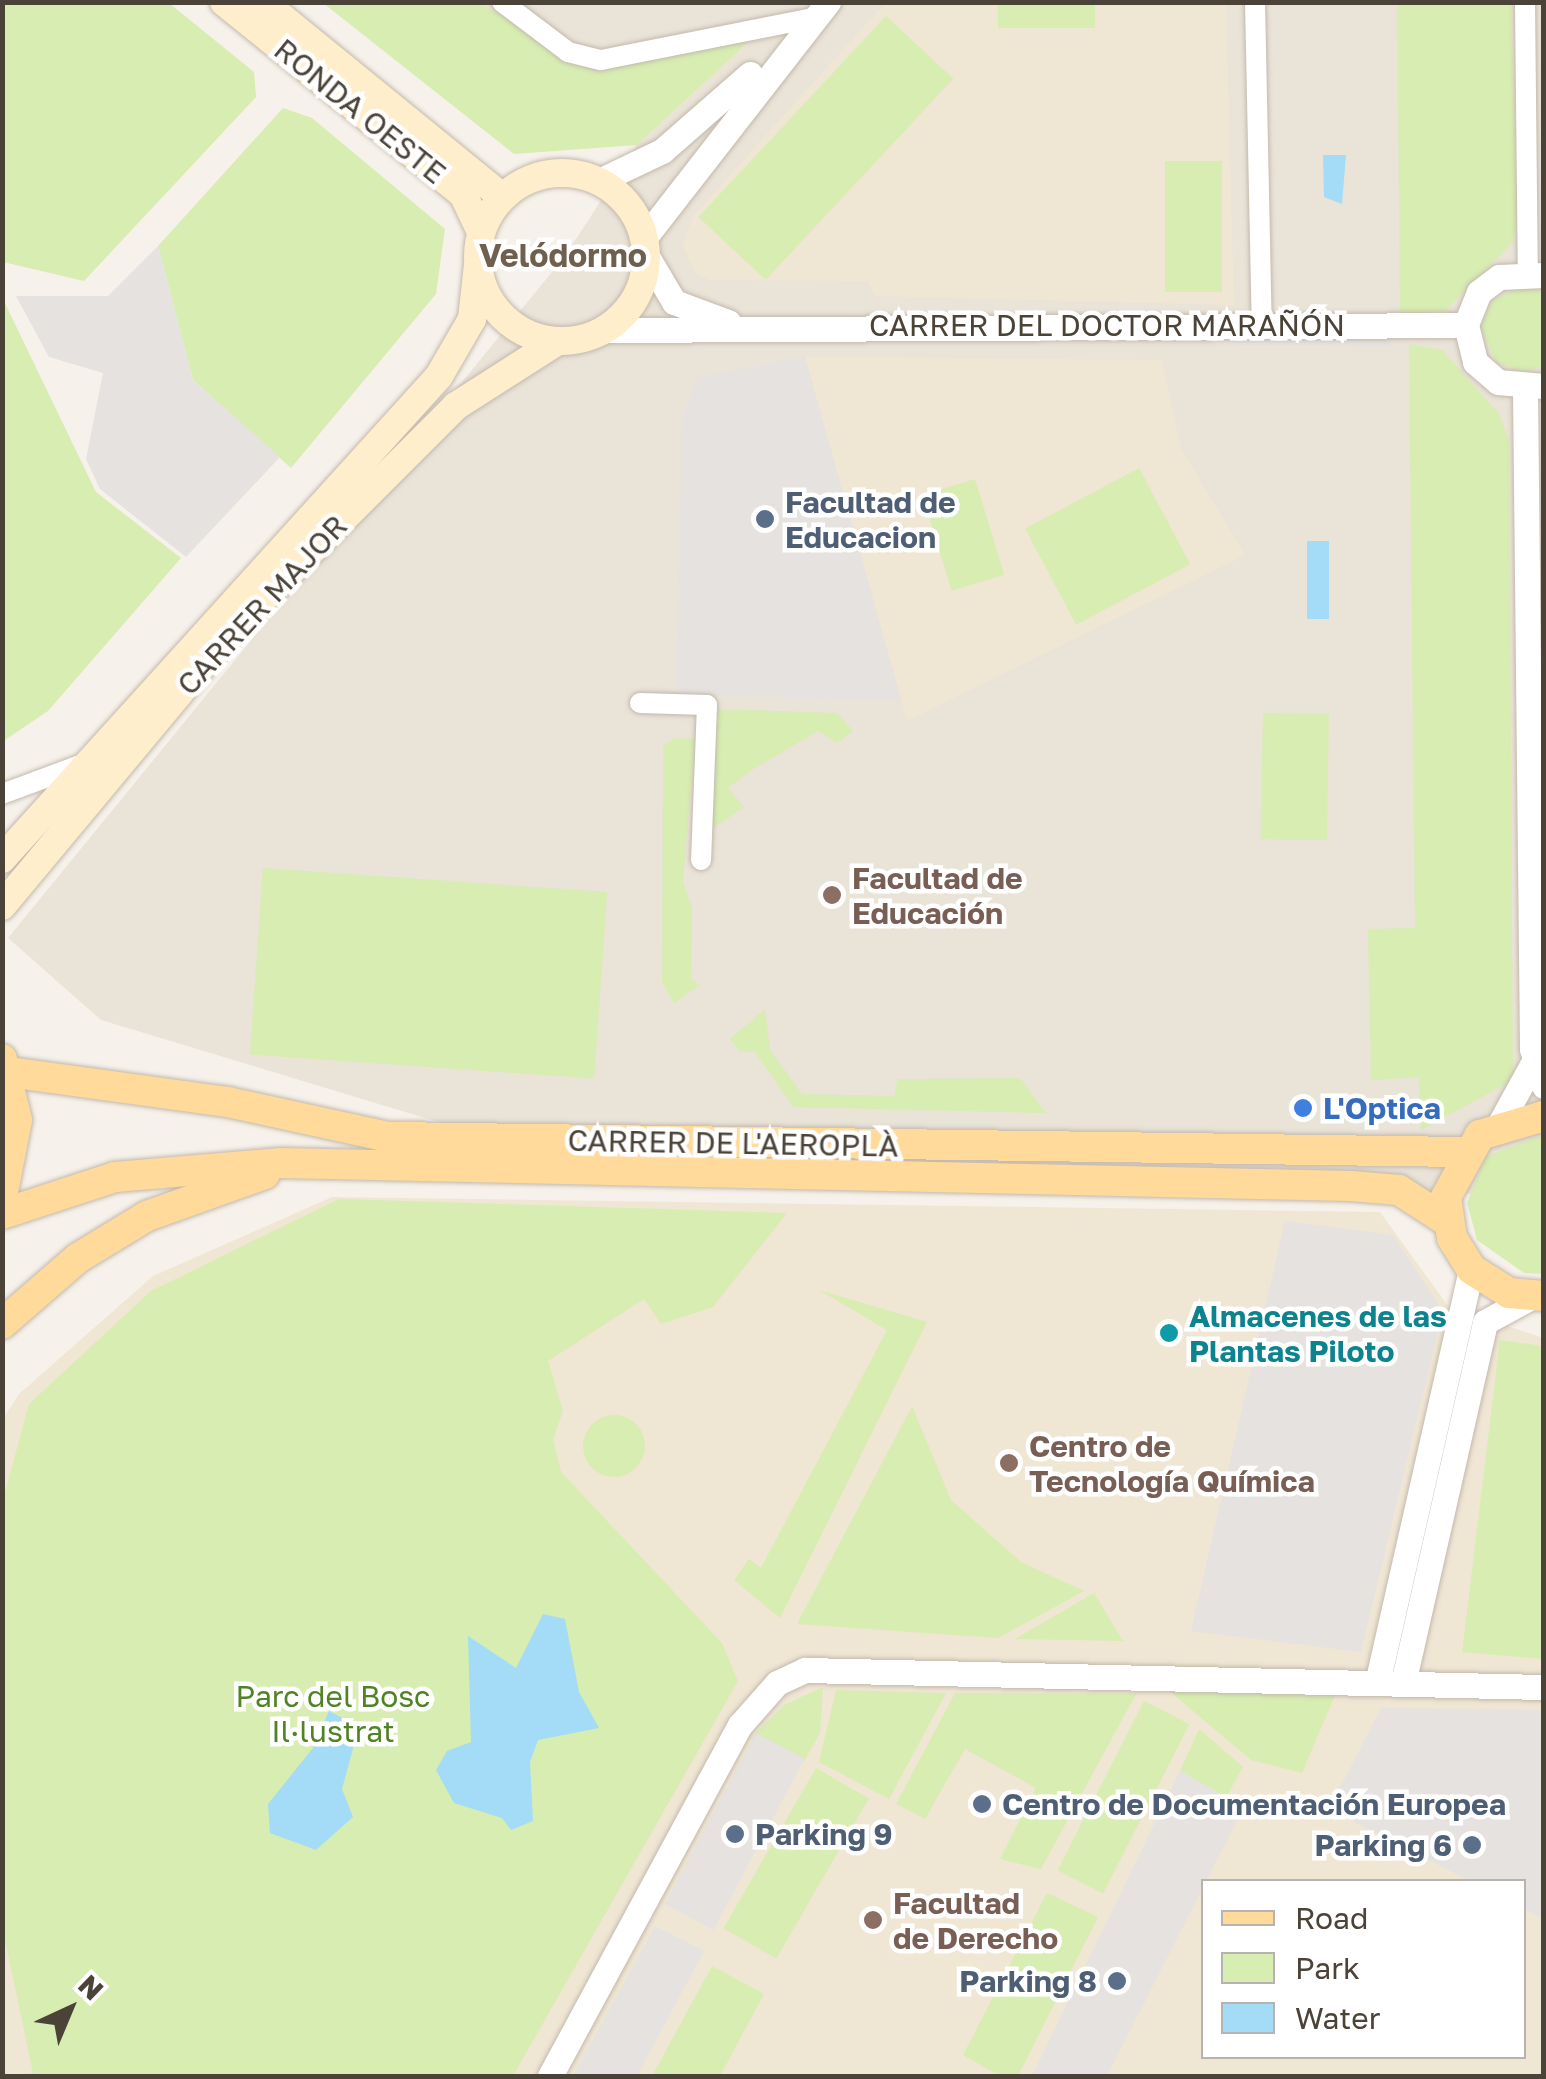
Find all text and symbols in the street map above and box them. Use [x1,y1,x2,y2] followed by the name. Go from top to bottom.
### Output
[267,31,453,191] street label: RONDA OESTE
[479,236,647,274] district label: Velódormo
[869,307,1345,343] street label: CARRER DEL DOCTOR MARAÑÓN
[785,484,956,554] place label: Facultad de Educacion
[170,508,354,702] street label: CARRER MAJOR
[754,508,776,530] marker: Facultad de Educacion
[852,860,1023,930] place label: Facultad de Educación
[821,884,843,906] marker: Facultad de Educación
[1323,1090,1441,1126] place label: L'Optica
[1292,1097,1314,1119] marker: L'Optica
[567,1122,899,1164] street label: CARRER DE L'AEROPLÀ
[1189,1298,1447,1368] place label: Almacenes de las Plantas Piloto
[1158,1322,1180,1344] marker: Almacenes de las Plantas Piloto
[1029,1428,1315,1498] place label: Centro de Tecnología Química
[998,1452,1020,1474] marker: Centro de Tecnología Química
[236,1678,430,1748] park label: Parc del Bosc Il·lustrat
[1002,1786,1506,1822] place label: Centro de Documentación Europea
[971,1793,993,1815] marker: Centro de Documentación Europea
[755,1816,893,1852] place label: Parking 9
[724,1823,746,1845] marker: Parking 9
[1314,1827,1452,1863] place label: Parking 6
[1461,1834,1483,1856] marker: Parking 6
[1201,1879,1526,2059] legend
[893,1885,1058,1956] place label: Facultad de Derecho
[1295,1900,1369,1936] text: Road
[862,1909,884,1931] marker: Facultad de Derecho
[1295,1950,1360,1986] text: Park
[20,1959,120,2059] north arrow
[959,1963,1097,1999] place label: Parking 8
[72,1968,110,2006] text: N
[1106,1970,1128,1992] marker: Parking 8
[1295,2000,1380,2036] text: Water

